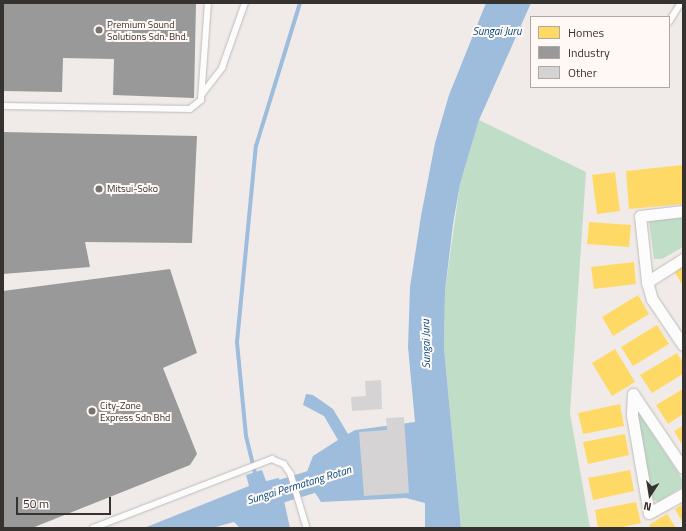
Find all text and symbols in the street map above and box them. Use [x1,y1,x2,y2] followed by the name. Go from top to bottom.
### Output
[530,16,670,88] legend
[107,18,188,42] place label: Premium Sound Solutions Sdn. Bhd.
[568,23,604,42] text: Homes
[472,24,522,38] water label: Sungai Juru
[94,25,104,35] marker: Premium Sound Solutions Sdn. Bhd.
[568,43,610,62] text: Industry
[568,63,597,82] text: Other
[107,183,158,195] place label: Mitsui-Soko
[94,184,104,194] marker: Mitsui-Soko
[419,319,433,369] water label: Sungai Juru
[100,399,170,422] place label: City-Zone Express Sdn Bhd
[87,406,97,416] marker: City-Zone Express Sdn Bhd
[245,463,353,507] water label: Sungai Permatang Rotan
[630,475,670,515] north arrow
[18,489,113,515] scale bar
[23,494,49,513] text: 50 m
[642,498,653,515] text: N

